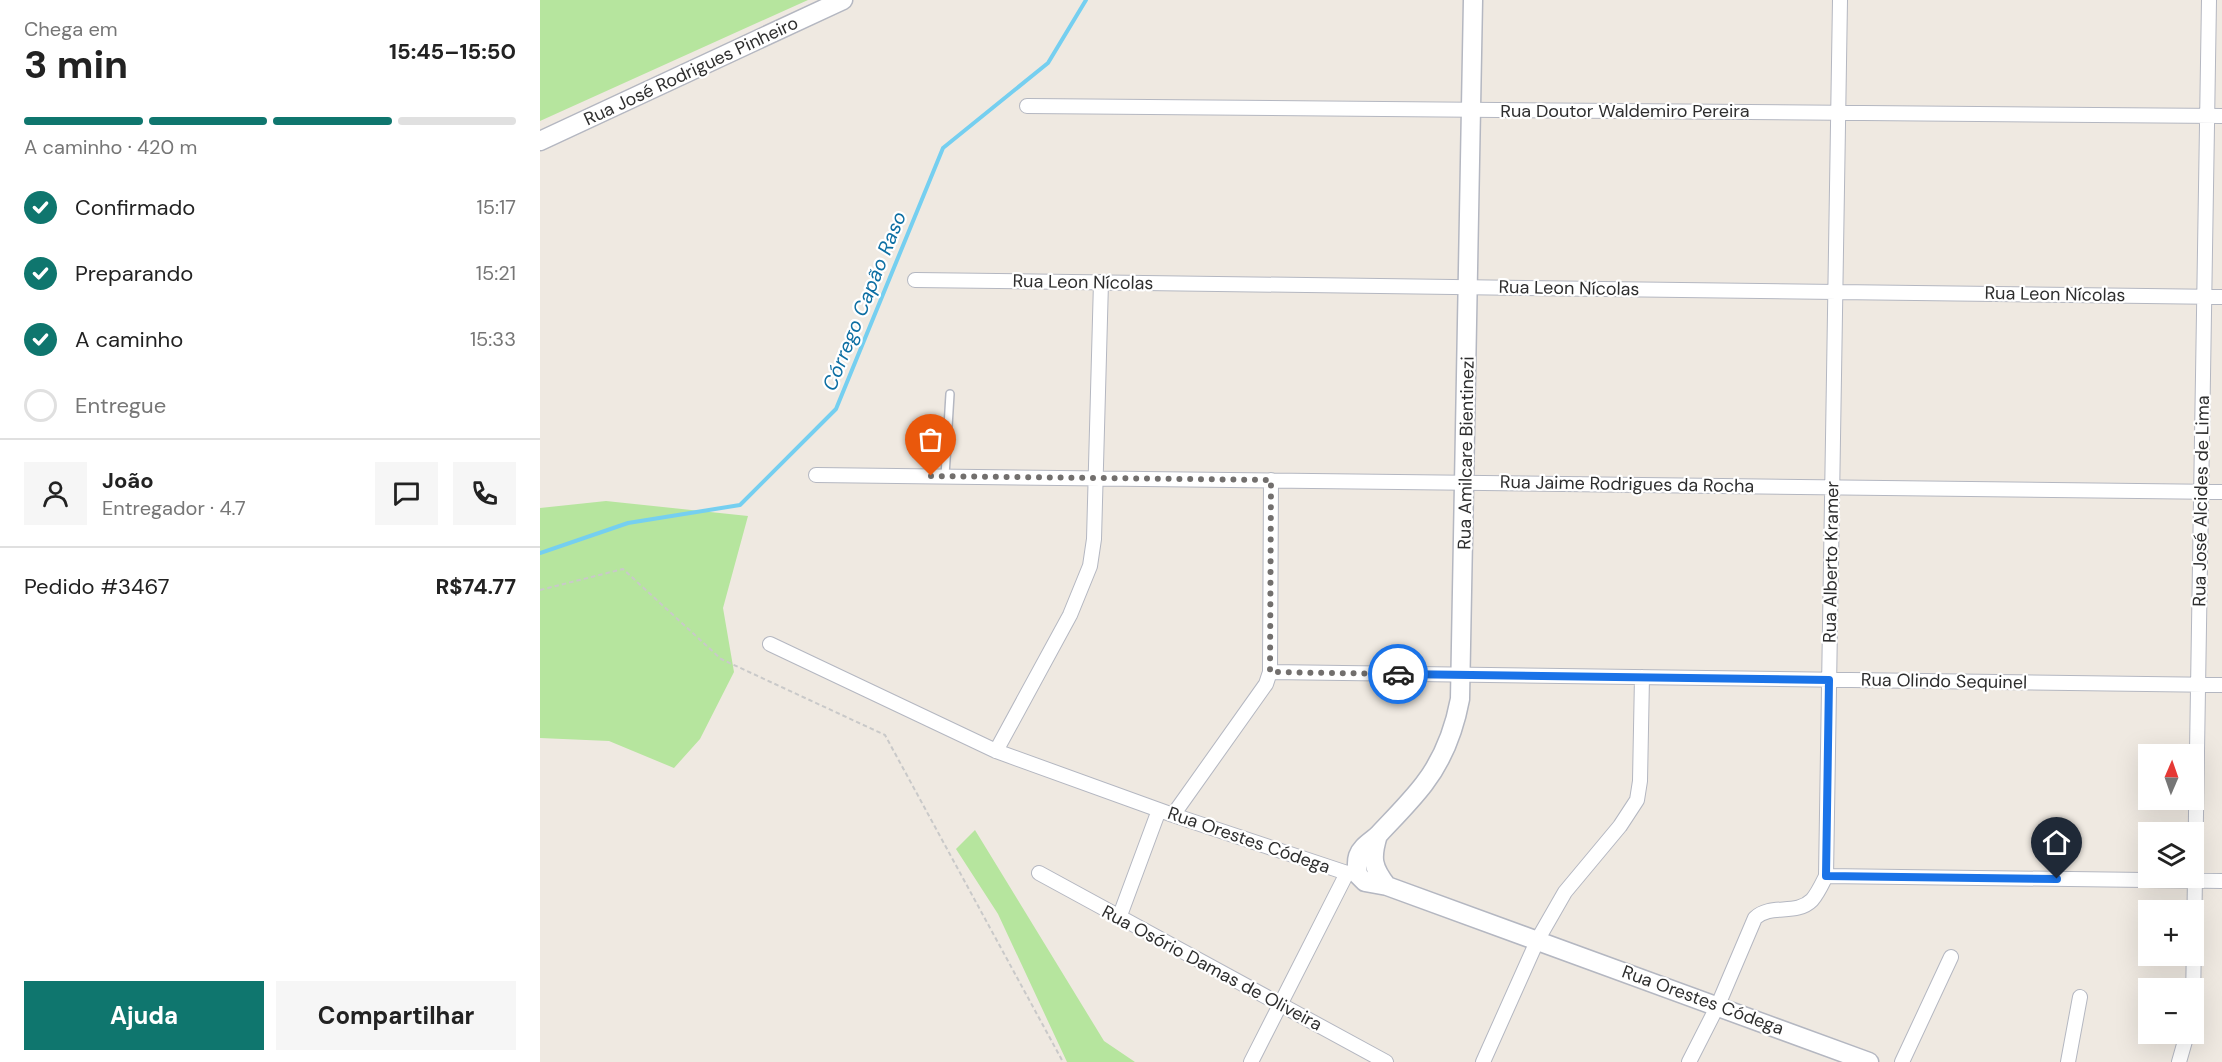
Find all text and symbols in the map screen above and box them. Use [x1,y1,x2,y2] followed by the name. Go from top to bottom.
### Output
[580,11,802,131] street label: Rua José Rodrigues Pinheiro
[24,16,118,42] text: Chega em
[389,37,516,66] text: 15:45–15:50
[24,39,128,90] text: 3 min
[1500,99,1750,123] street label: Rua Doutor Waldemiro Pereira
[24,134,197,160] text: A caminho · 420 m
[24,191,57,224] icon: check
[75,193,195,222] text: Confirmado
[477,194,516,220] text: 15:17
[816,207,912,395] water label: Córrego Capão Raso
[24,257,57,290] icon: check
[75,259,193,288] text: Preparando
[476,260,516,286] text: 15:21
[1012,269,1154,295] street label: Rua Leon Nícolas
[1498,275,1640,301] street label: Rua Leon Nícolas
[1984,281,2126,307] street label: Rua Leon Nícolas
[24,323,57,356] icon: check
[75,325,183,354] text: A caminho
[470,326,516,352] text: 15:33
[1452,356,1480,550] street label: Rua Amilcare Bientinezi
[75,391,166,420] text: Entregue
[2187,395,2215,607] street label: Rua José Alcides de Lima
[905,414,956,476] pin
[914,423,947,456] icon: bag
[24,462,87,525] button: person
[375,462,438,525] button: chat
[453,462,516,525] button: phone
[102,466,154,495] text: João
[1500,470,1754,498] street label: Rua Jaime Rodrigues da Rocha
[1818,481,1844,643] street label: Rua Alberto Kramer
[102,495,246,521] text: Entregador · 4.7
[24,572,169,601] text: Pedido #3467
[435,572,516,601] text: R$74.77
[1368,644,1428,704] courier
[1382,658,1415,691] icon: car
[1861,668,2027,694] street label: Rua Olindo Sequinel
[2138,744,2204,810] north arrow
[2138,744,2204,1044] map controls
[1165,801,1333,879] street label: Rua Orestes Códega
[2031,817,2082,879] pin
[2138,822,2204,888] button: layers
[2040,826,2073,859] icon: home
[1098,900,1326,1036] street label: Rua Osório Damas de Oliveira
[2138,900,2204,966] button: +
[1619,960,1787,1040] street label: Rua Orestes Códega
[2138,978,2204,1044] button: −
[24,981,264,1050] button: Ajuda
[276,981,516,1050] button: Compartilhar

